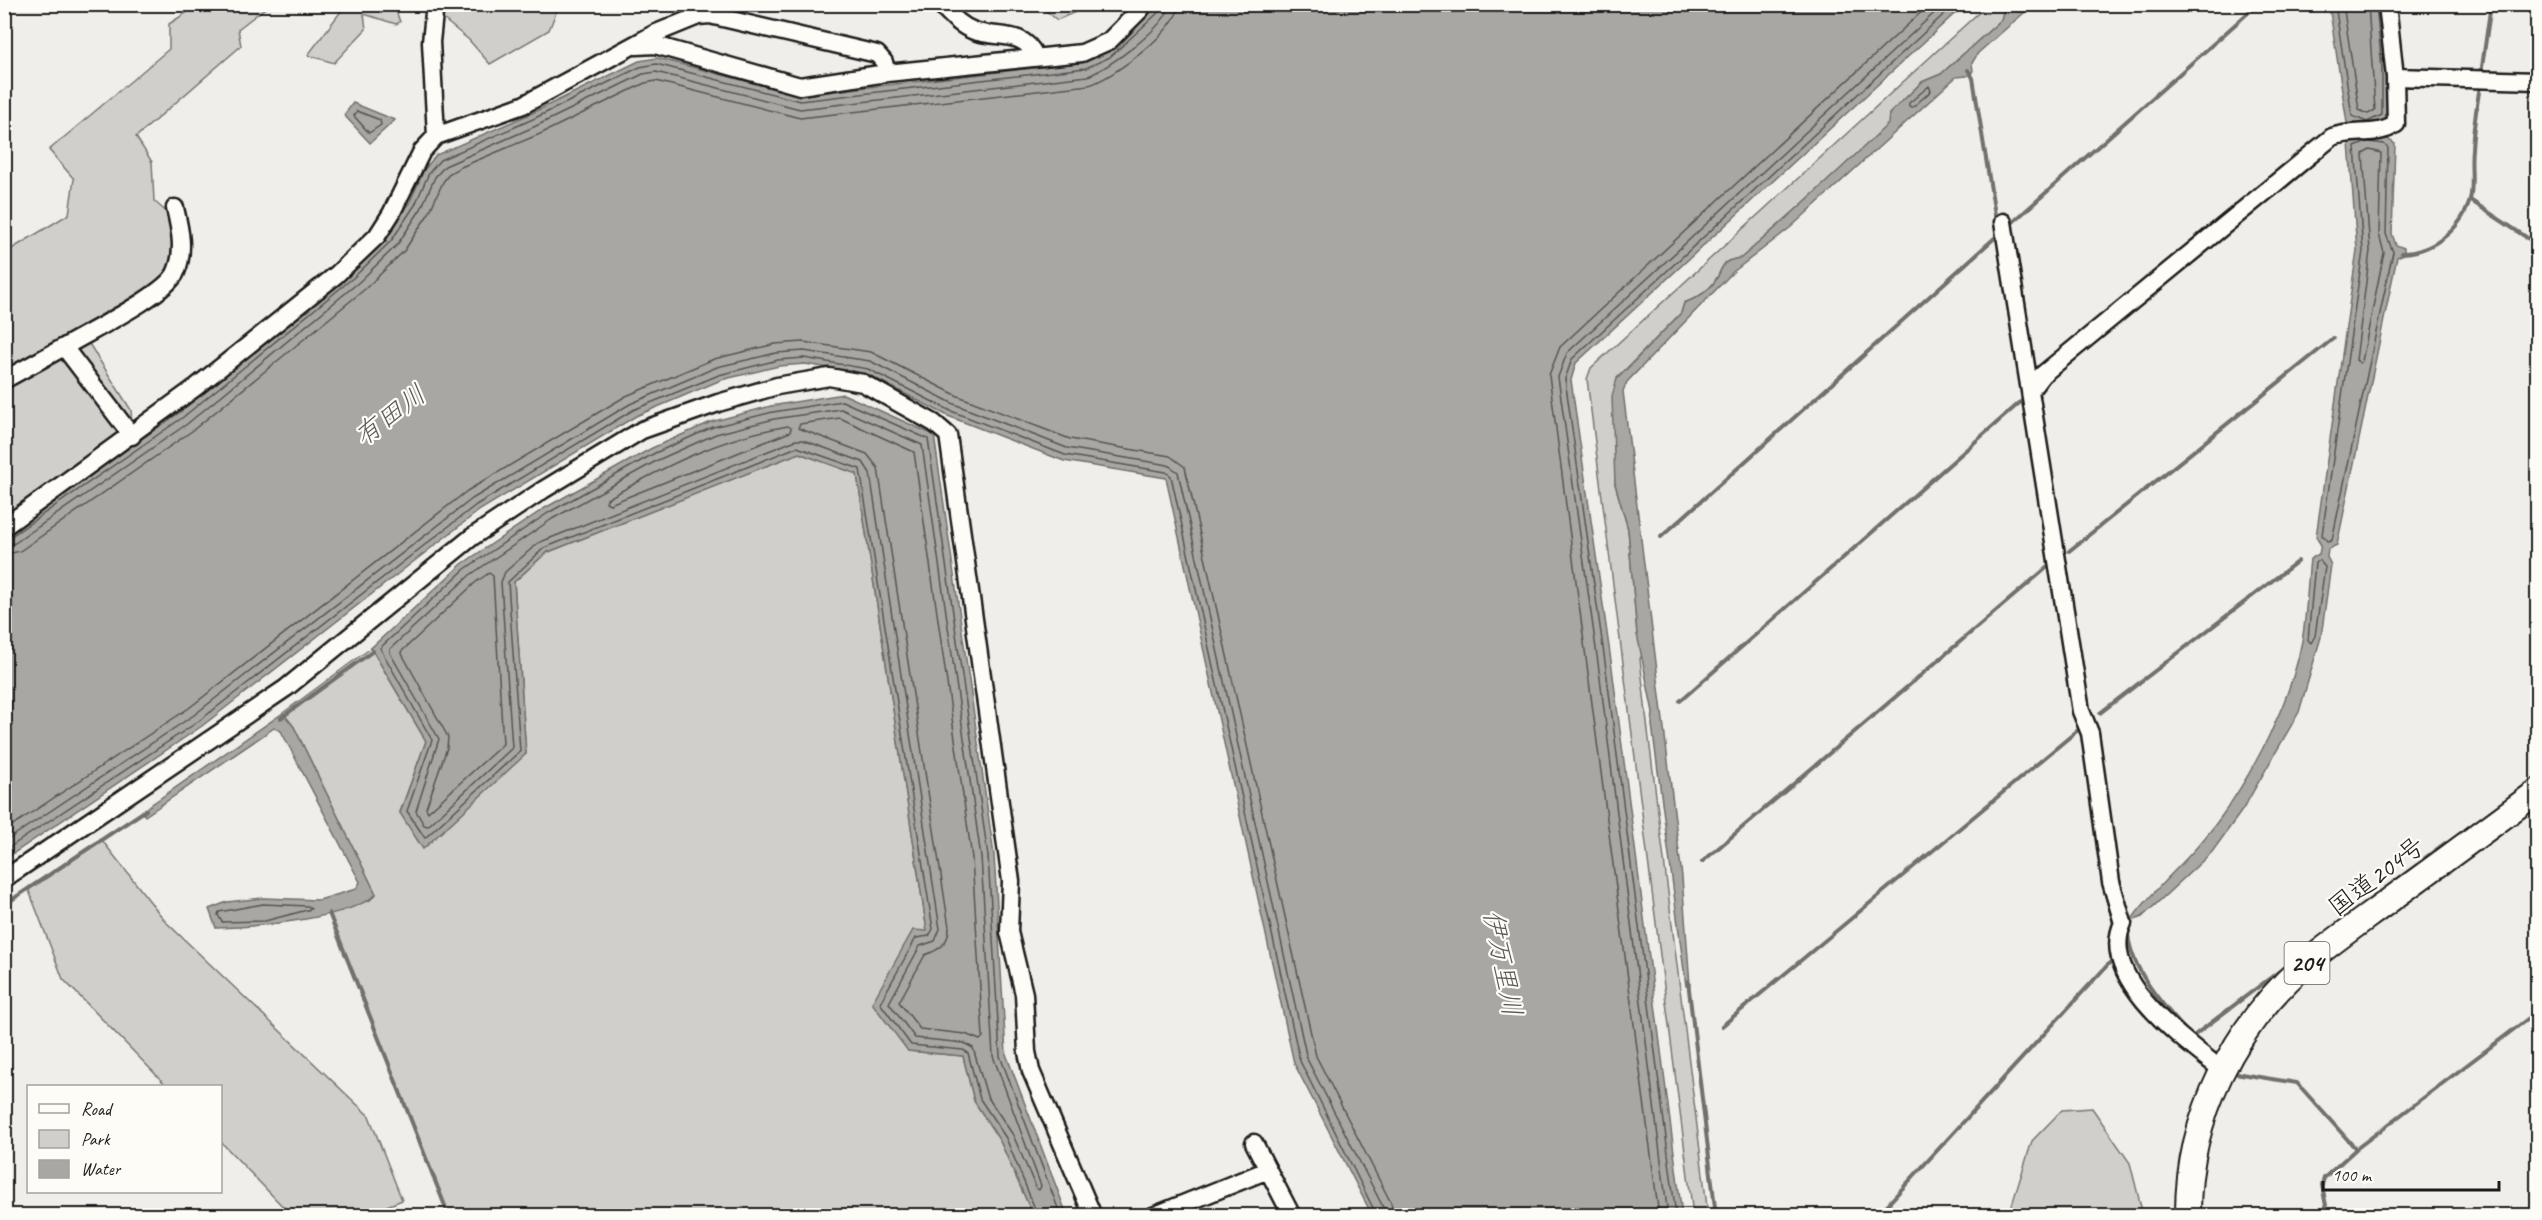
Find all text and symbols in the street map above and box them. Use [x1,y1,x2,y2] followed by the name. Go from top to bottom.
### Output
[347,377,433,453] water label: 有田川
[2321,829,2431,924] street label: 国道204号
[1476,907,1530,1019] water label: 伊万里川
[2284,942,2330,984] road number: 204
[27,1085,222,1193] legend
[81,1098,114,1120] text: Road
[81,1128,111,1150] text: Park
[2323,1154,2498,1192] scale bar
[81,1158,122,1180] text: Water
[2332,1164,2373,1186] text: 100 m

